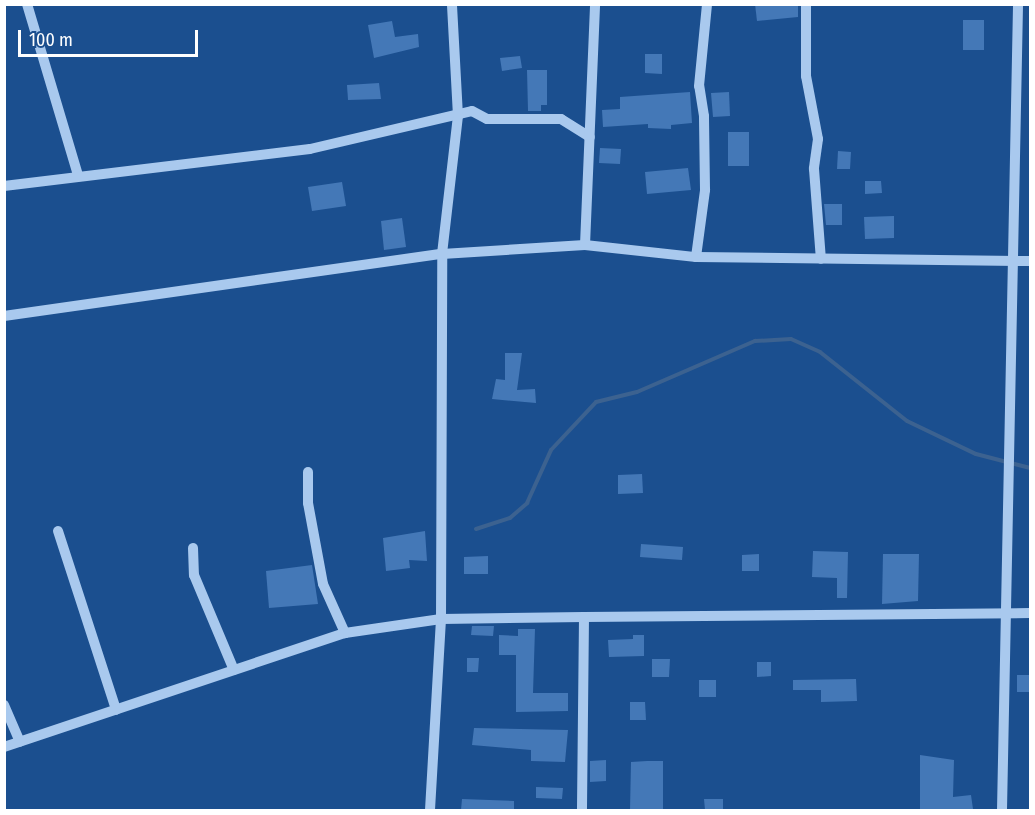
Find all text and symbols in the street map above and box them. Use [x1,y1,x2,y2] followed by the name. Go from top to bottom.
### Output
[21,18,201,56] scale bar
[29,29,73,51] text: 100 m

